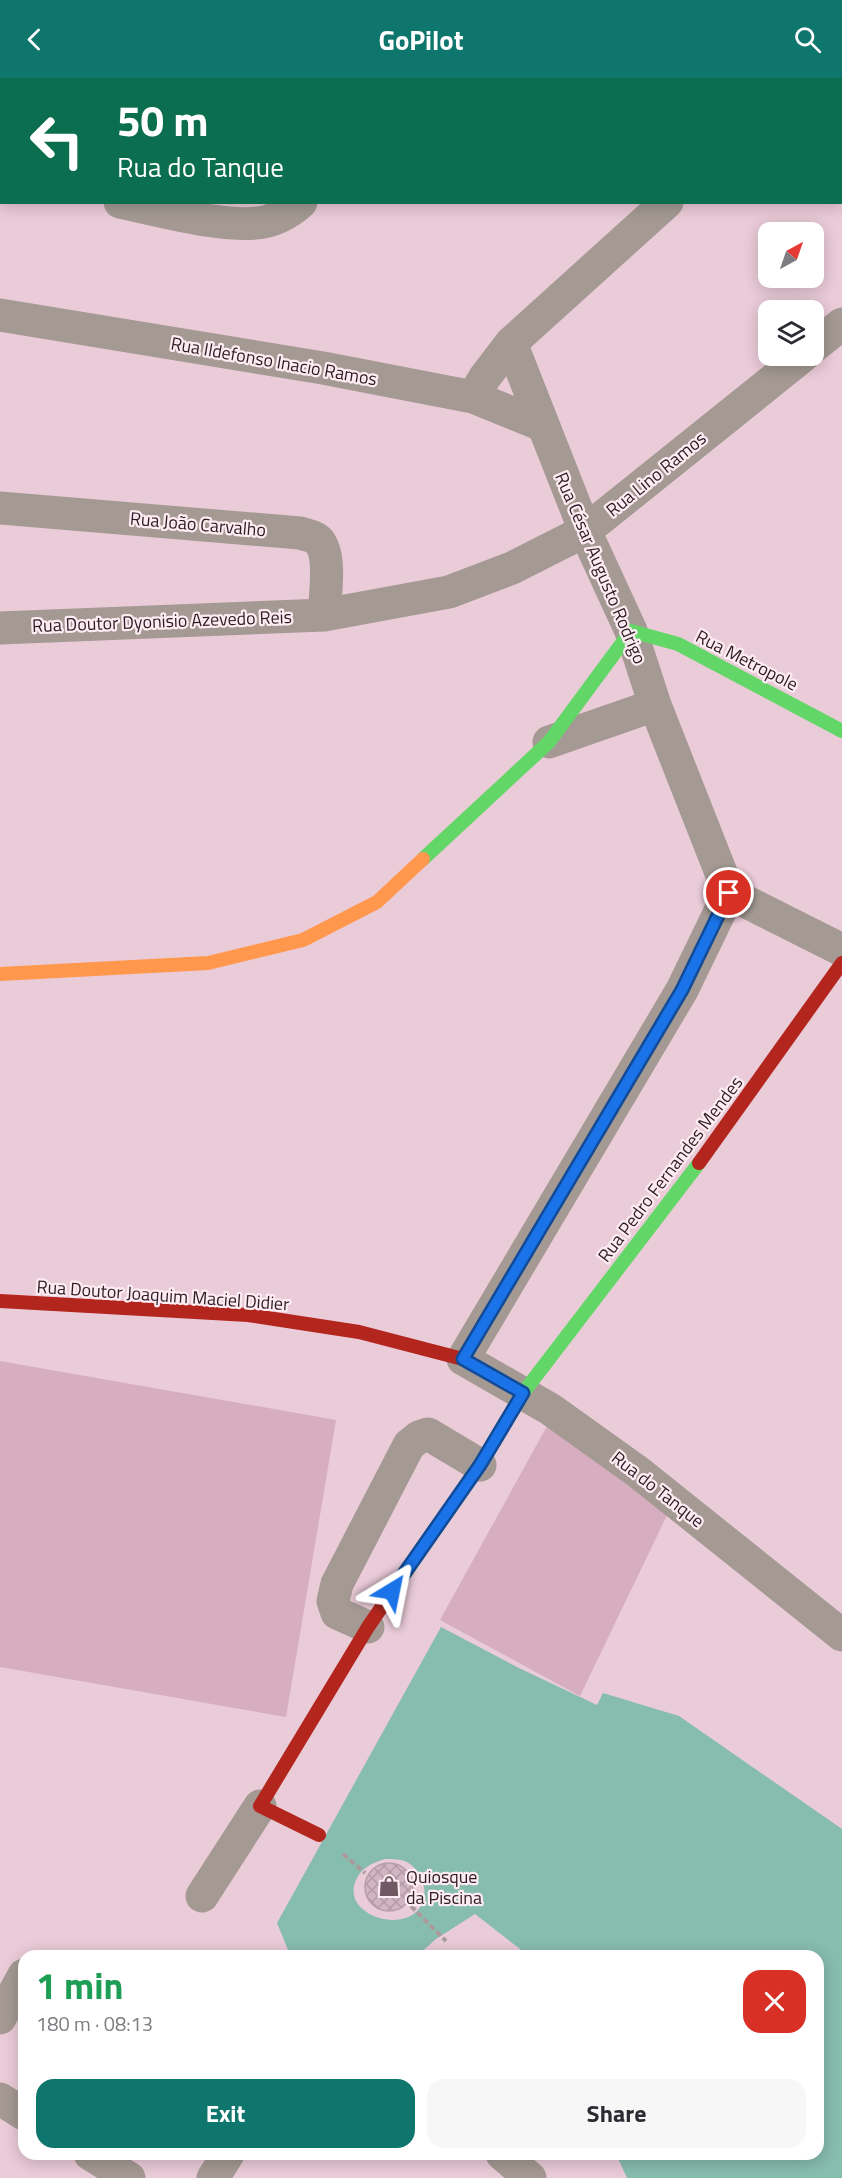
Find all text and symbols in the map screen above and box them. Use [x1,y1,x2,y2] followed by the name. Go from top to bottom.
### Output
[378,19,464,60] text: GoPilot
[18,23,51,56] icon: back
[791,23,824,56] icon: search
[117,88,209,152] text: 50 m
[18,102,96,180] icon: left
[117,146,284,187] text: Rua do Tanque
[758,222,824,288] north arrow
[758,222,824,366] map controls
[758,300,824,366] button: layers
[169,330,379,392] street label: Rua Ildefonso Inacio Ramos
[600,425,712,523] street label: Rua Lino Ramos
[548,468,654,668] street label: Rua César Augusto Rodrigo
[129,505,267,543] street label: Rua João Carvalho
[32,603,292,639] street label: Rua Doutor Dyonisio Azevedo Reis
[691,623,803,697] street label: Rua Metropole
[703,867,754,918] pin
[712,876,745,909] icon: arrive
[591,1070,749,1268] street label: Rua Pedro Fernandes Mendes
[36,1273,290,1317] street label: Rua Doutor Joaquim Maciel Didier
[606,1444,710,1534] street label: Rua do Tanque
[360,1559,424,1623] position arrow
[406,1863,482,1911] place label: Quiosque da Piscina
[377,1874,401,1898] shop icon: Quiosque da Piscina
[36,1958,123,2013] text: 1 min
[743,1970,806,2033] button: close
[36,2008,153,2039] text: 180 m · 08:13
[36,2079,415,2148] button: Exit
[427,2079,806,2148] button: Share

